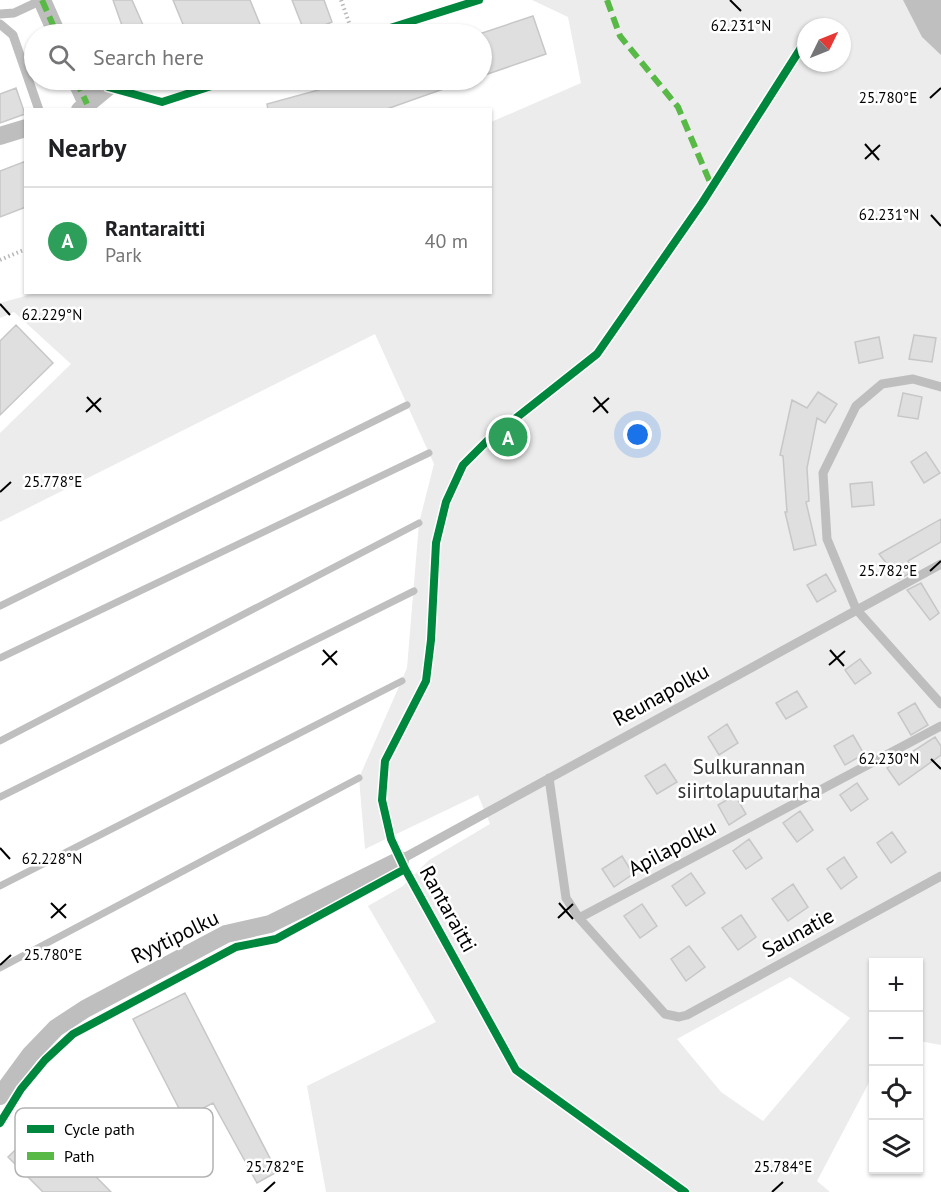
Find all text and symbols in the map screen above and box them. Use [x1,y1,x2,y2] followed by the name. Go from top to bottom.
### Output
[711,16,771,35] text: 62.231°N
[797,18,851,72] north arrow
[24,24,492,90] search box
[45,41,78,74] icon: search
[93,43,204,71] text: Search here
[859,88,917,107] text: 25.780°E
[48,131,126,164] text: Nearby
[859,205,919,224] text: 62.231°N
[105,214,205,242] text: Rantaraitti
[61,228,74,254] text: A
[425,228,468,254] text: 40 m
[105,242,142,268] text: Park
[22,305,82,324] text: 62.229°N
[488,414,528,460] pin: A
[623,420,652,449] your location
[24,472,82,491] text: 25.778°E
[859,561,917,580] text: 25.782°E
[608,657,713,732] street label: Reunapolku
[859,749,919,768] text: 62.230°N
[677,753,821,804] park label: Sulkurannan siirtolapuutarha
[623,813,720,882] street label: Apilapolku
[22,849,82,868] text: 62.228°N
[414,861,483,957] street label: Rantaraitti
[757,902,839,963] street label: Saunatie
[126,904,223,969] street label: Ryytipolku
[24,945,82,964] text: 25.780°E
[869,958,923,1174] map controls
[869,958,923,1012] button: +
[869,1012,923,1066] button: −
[869,1066,923,1120] button: locate
[15,1108,213,1177] legend
[64,1119,135,1139] text: Cycle path
[869,1120,923,1174] button: layers
[64,1146,95,1166] text: Path
[246,1157,304,1176] text: 25.782°E
[754,1157,812,1176] text: 25.784°E

